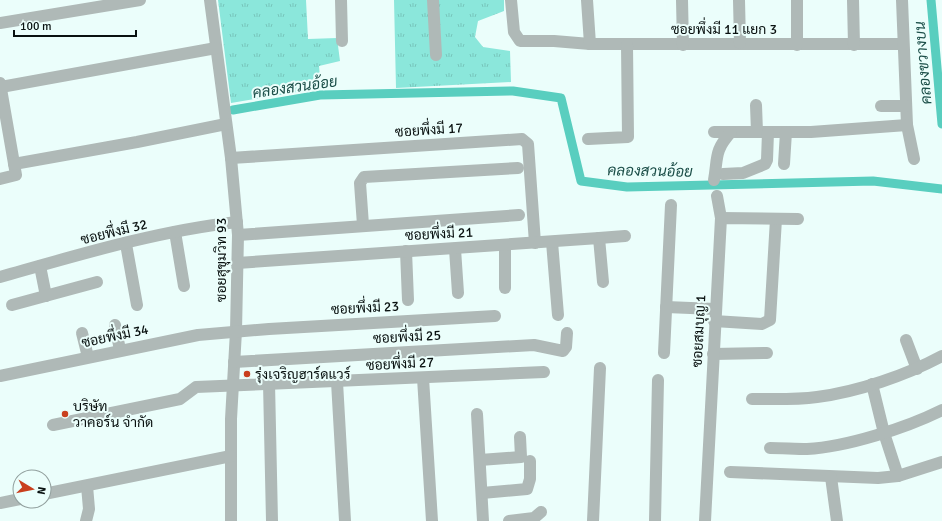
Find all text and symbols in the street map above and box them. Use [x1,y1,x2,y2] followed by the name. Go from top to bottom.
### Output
[14,12,136,38] scale bar
[671,17,777,38] street label: ซอยพึ่งมี 11 แยก 3
[20,19,52,34] text: 100 m
[910,20,936,105] water label: คลองขวางบน
[251,71,339,102] water label: คลองสวนอ้อย
[394,115,464,141] street label: ซอยพึ่งมี 17
[607,160,693,181] water label: คลองสวนอ้อย
[78,212,149,248] street label: ซอยพึ่งมี 32
[213,218,231,302] street label: ซอยสุขุมวิท 93
[404,220,473,244] street label: ซอยพึ่งมี 21
[330,294,399,318] street label: ซอยพึ่งมี 23
[689,294,710,368] street label: ซอยสมบุญ 1
[79,317,150,351] street label: ซอยพึ่งมี 34
[372,323,441,347] street label: ซอยพึ่งมี 25
[365,350,434,374] street label: ซอยพึ่งมี 27
[255,365,351,384] place label: รุ่งเจริญฮาร์ดแวร์
[242,369,252,379] marker: รุ่งเจริญฮาร์ดแวร์
[73,398,153,431] place label: บริษัท วาคอร์น จำกัด
[60,409,70,419] marker: บริษัท วาคอร์น จำกัด
[12,469,52,509] north arrow
[34,486,48,496] text: N

